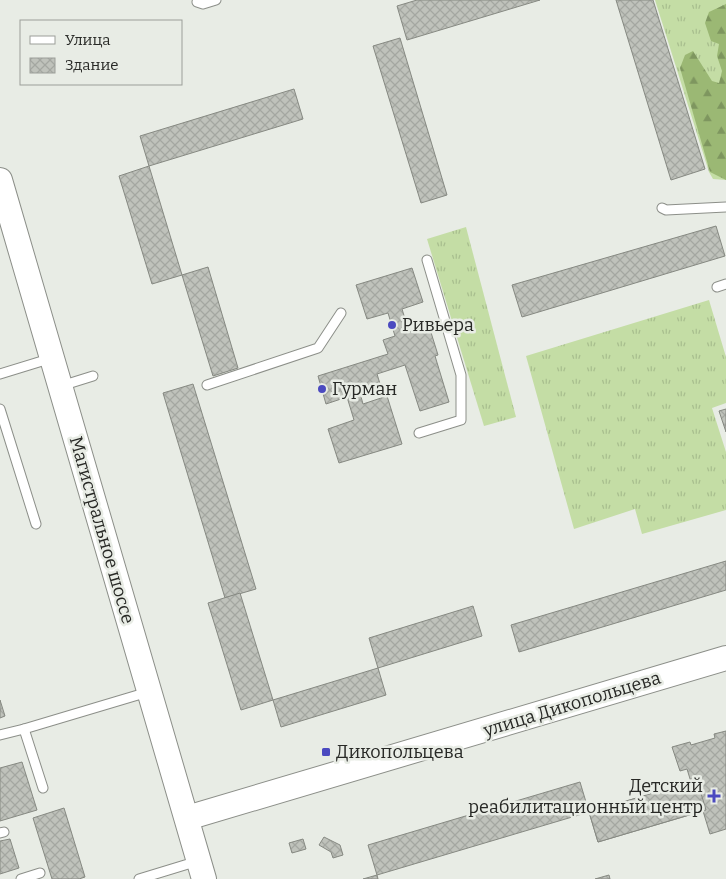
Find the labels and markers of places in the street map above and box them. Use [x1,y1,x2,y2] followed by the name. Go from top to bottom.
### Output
[402,314,474,336] place label: Ривьера
[386,319,398,331] marker: Ривьера
[332,378,397,400] place label: Гурман
[316,383,328,395] marker: Гурман
[336,741,464,763] place label: Дикопольцева
[320,746,332,758] marker: Дикопольцева
[468,775,703,818] place label: Детский реабилитационный центр
[707,789,721,803] marker: Детский реабилитационный центр

